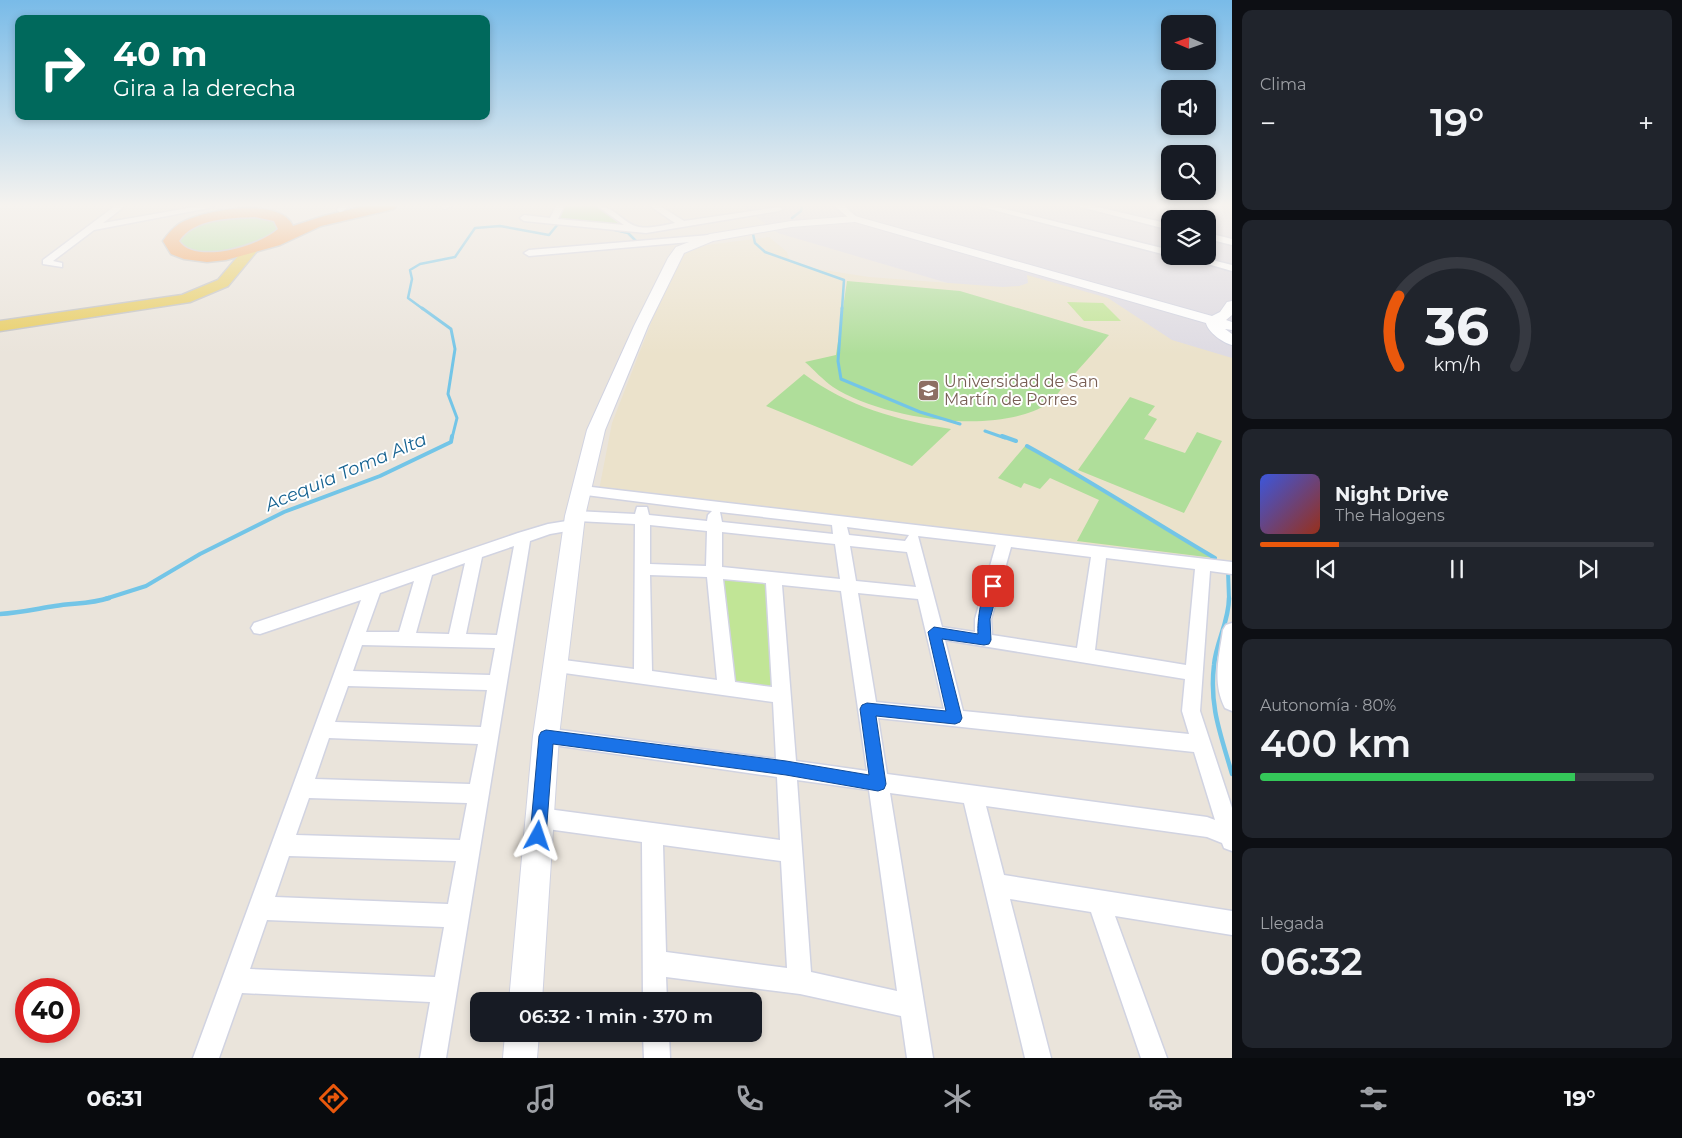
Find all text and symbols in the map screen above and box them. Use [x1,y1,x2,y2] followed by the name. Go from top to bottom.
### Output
[1161,15,1216,70] north arrow
[1161,15,1216,265] map controls
[113,32,208,75] text: 40 m
[30,35,95,100] icon: right
[113,75,296,102] text: Gira a la derecha
[1260,75,1306,94] text: Clima
[1161,80,1216,135] button: sound
[1430,99,1484,146] text: 19°
[1260,106,1276,140] text: −
[1638,106,1654,140] text: +
[1161,145,1216,200] button: search
[1161,210,1216,265] button: layers
[1424,295,1489,358] text: 36
[1433,354,1481,375] text: km/h
[944,372,1099,409] place label: Universidad de San Martín de Porres
[916,378,940,402] school or university icon: Universidad de San Martín de Porres
[261,428,430,516] water label: Acequia Toma Alta
[1335,483,1449,506] text: Night Drive
[1335,506,1445,525] text: The Halogens
[1312,555,1340,583] icon: previous
[1443,555,1471,583] icon: pause
[1574,555,1602,583] icon: next
[972,565,1014,607] pin
[979,572,1007,600] icon: arrive
[1260,696,1396,715] text: Autonomía · 80%
[1260,720,1411,767] text: 400 km
[511,809,563,861] position arrow
[1260,914,1324,933] text: Llegada
[1260,938,1363,985] text: 06:32
[15,978,80,1043] speed limit sign: 40
[519,1005,713,1028] text: 06:32 · 1 min · 370 m
[316,1081,351,1116] icon: directions
[524,1081,559,1116] icon: music
[732,1081,767,1116] icon: phone
[940,1081,975,1116] icon: climate
[1148,1081,1183,1116] icon: car
[1356,1081,1391,1116] icon: filters
[86,1085,143,1112] text: 06:31
[1564,1085,1595,1112] text: 19°

